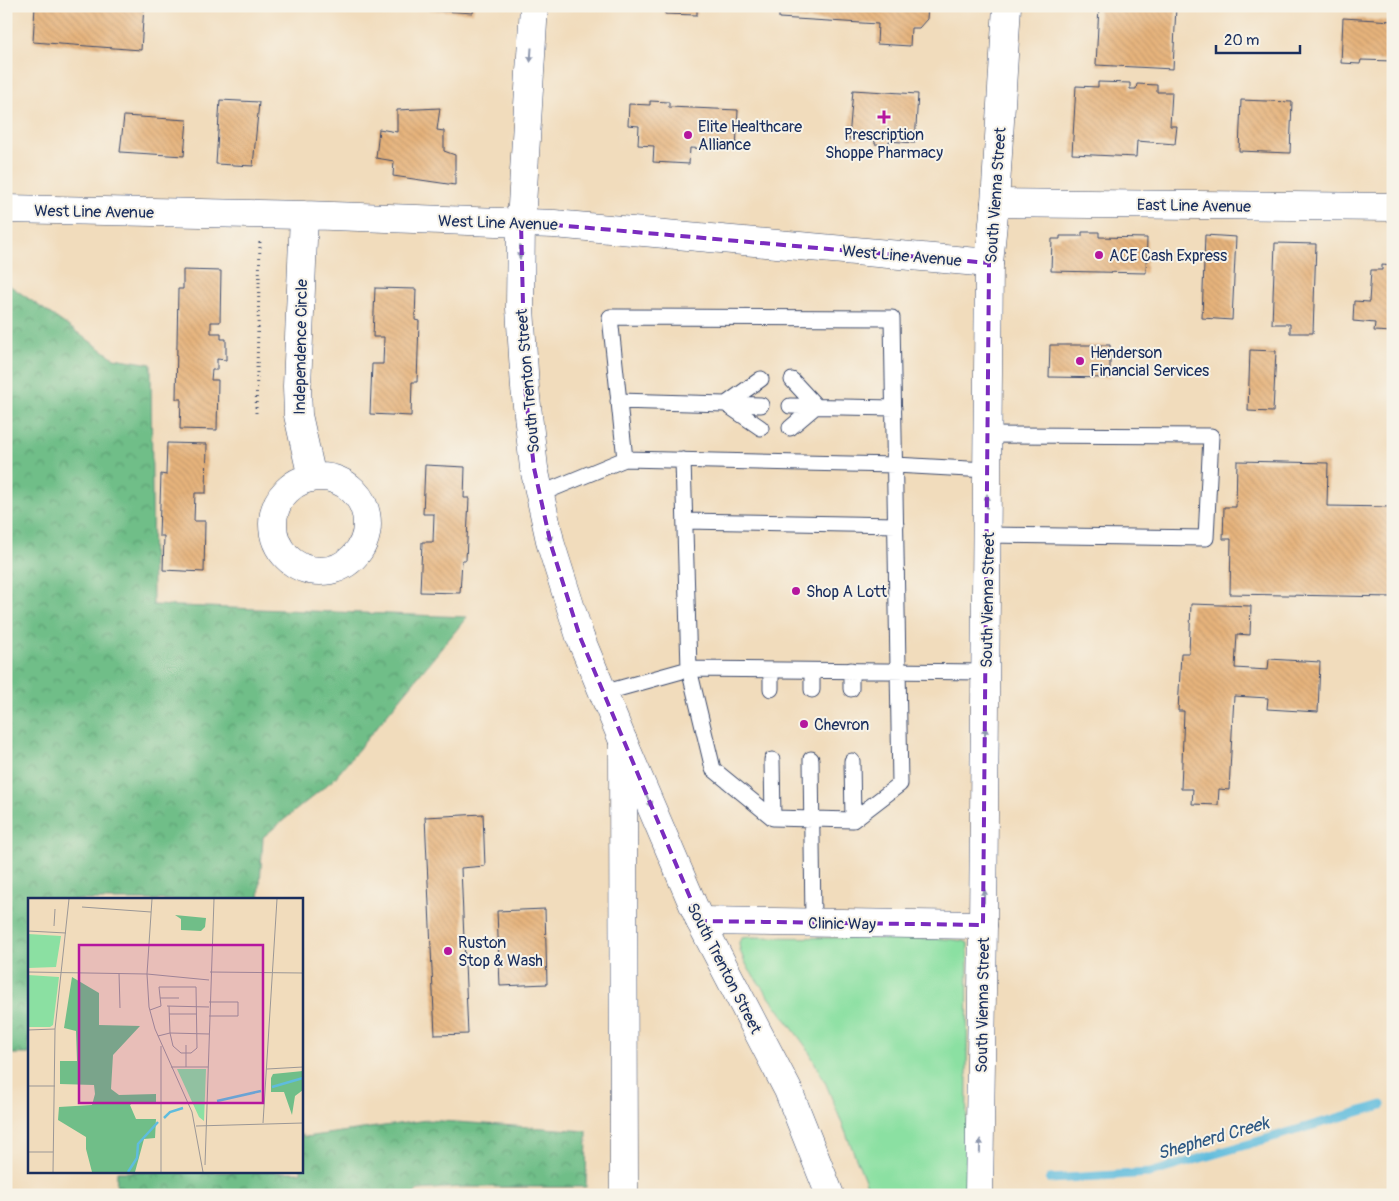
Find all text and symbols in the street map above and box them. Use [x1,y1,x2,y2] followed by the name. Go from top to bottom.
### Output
[1216,22,1300,54] scale bar
[1224,31,1259,50] text: 20 m
[527,47,535,63] one-way arrow
[878,111,890,123] marker: Prescription Shoppe Pharmacy
[698,117,802,155] place label: Elite Healthcare Alliance
[825,125,943,163] place label: Prescription Shoppe Pharmacy
[981,126,1011,264] street label: South Vienna Street
[682,129,694,141] marker: Elite Healthcare Alliance
[1137,195,1251,217] street label: East Line Avenue
[34,201,154,223] street label: West Line Avenue
[438,211,558,235] street label: West Line Avenue
[841,241,963,271] street label: West Line Avenue
[516,244,524,260] one-way arrow
[1109,246,1227,266] place label: ACE Cash Express
[1093,249,1105,261] marker: ACE Cash Express
[290,279,312,415] street label: Independence Circle
[512,308,544,454] street label: South Trenton Street
[1090,343,1209,381] place label: Henderson Financial Services
[1074,355,1086,367] marker: Henderson Financial Services
[983,493,991,509] one-way arrow
[545,527,553,542] one-way arrow
[977,531,999,668] street label: South Vienna Street
[806,582,888,602] place label: Shop A Lott
[790,585,802,597] marker: Shop A Lott
[814,715,869,735] place label: Chevron
[798,718,810,730] marker: Chevron
[981,725,989,741] one-way arrow
[645,794,653,808] one-way arrow
[980,888,988,904] one-way arrow
[28,898,302,1174] inset map
[682,900,766,1038] street label: South Trenton Street
[808,913,876,935] street label: Clinic Way
[458,933,543,971] place label: Ruston Stop & Wash
[972,936,994,1073] street label: South Vienna Street
[442,945,454,957] marker: Ruston Stop & Wash
[1155,1111,1273,1165] water label: Shepherd Creek
[976,1138,984,1154] one-way arrow

